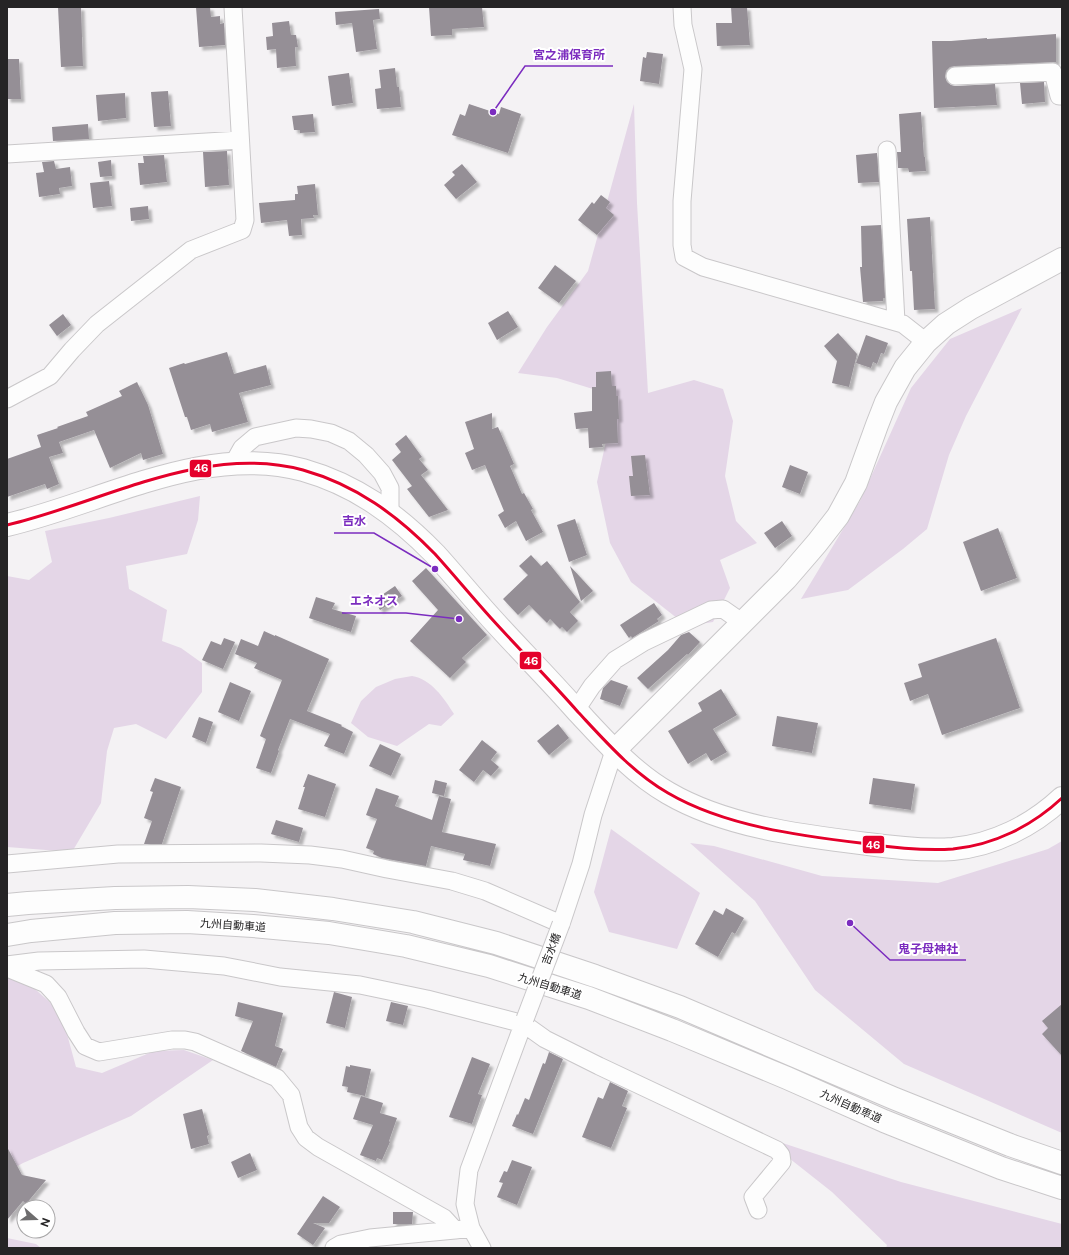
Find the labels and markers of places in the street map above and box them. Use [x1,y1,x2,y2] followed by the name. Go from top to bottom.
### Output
[525,42,613,66] callout: 宮之浦保育所
[334,509,374,533] callout: 吉水
[342,589,406,613] callout: エネオス
[890,936,966,960] callout: 鬼子母神社

